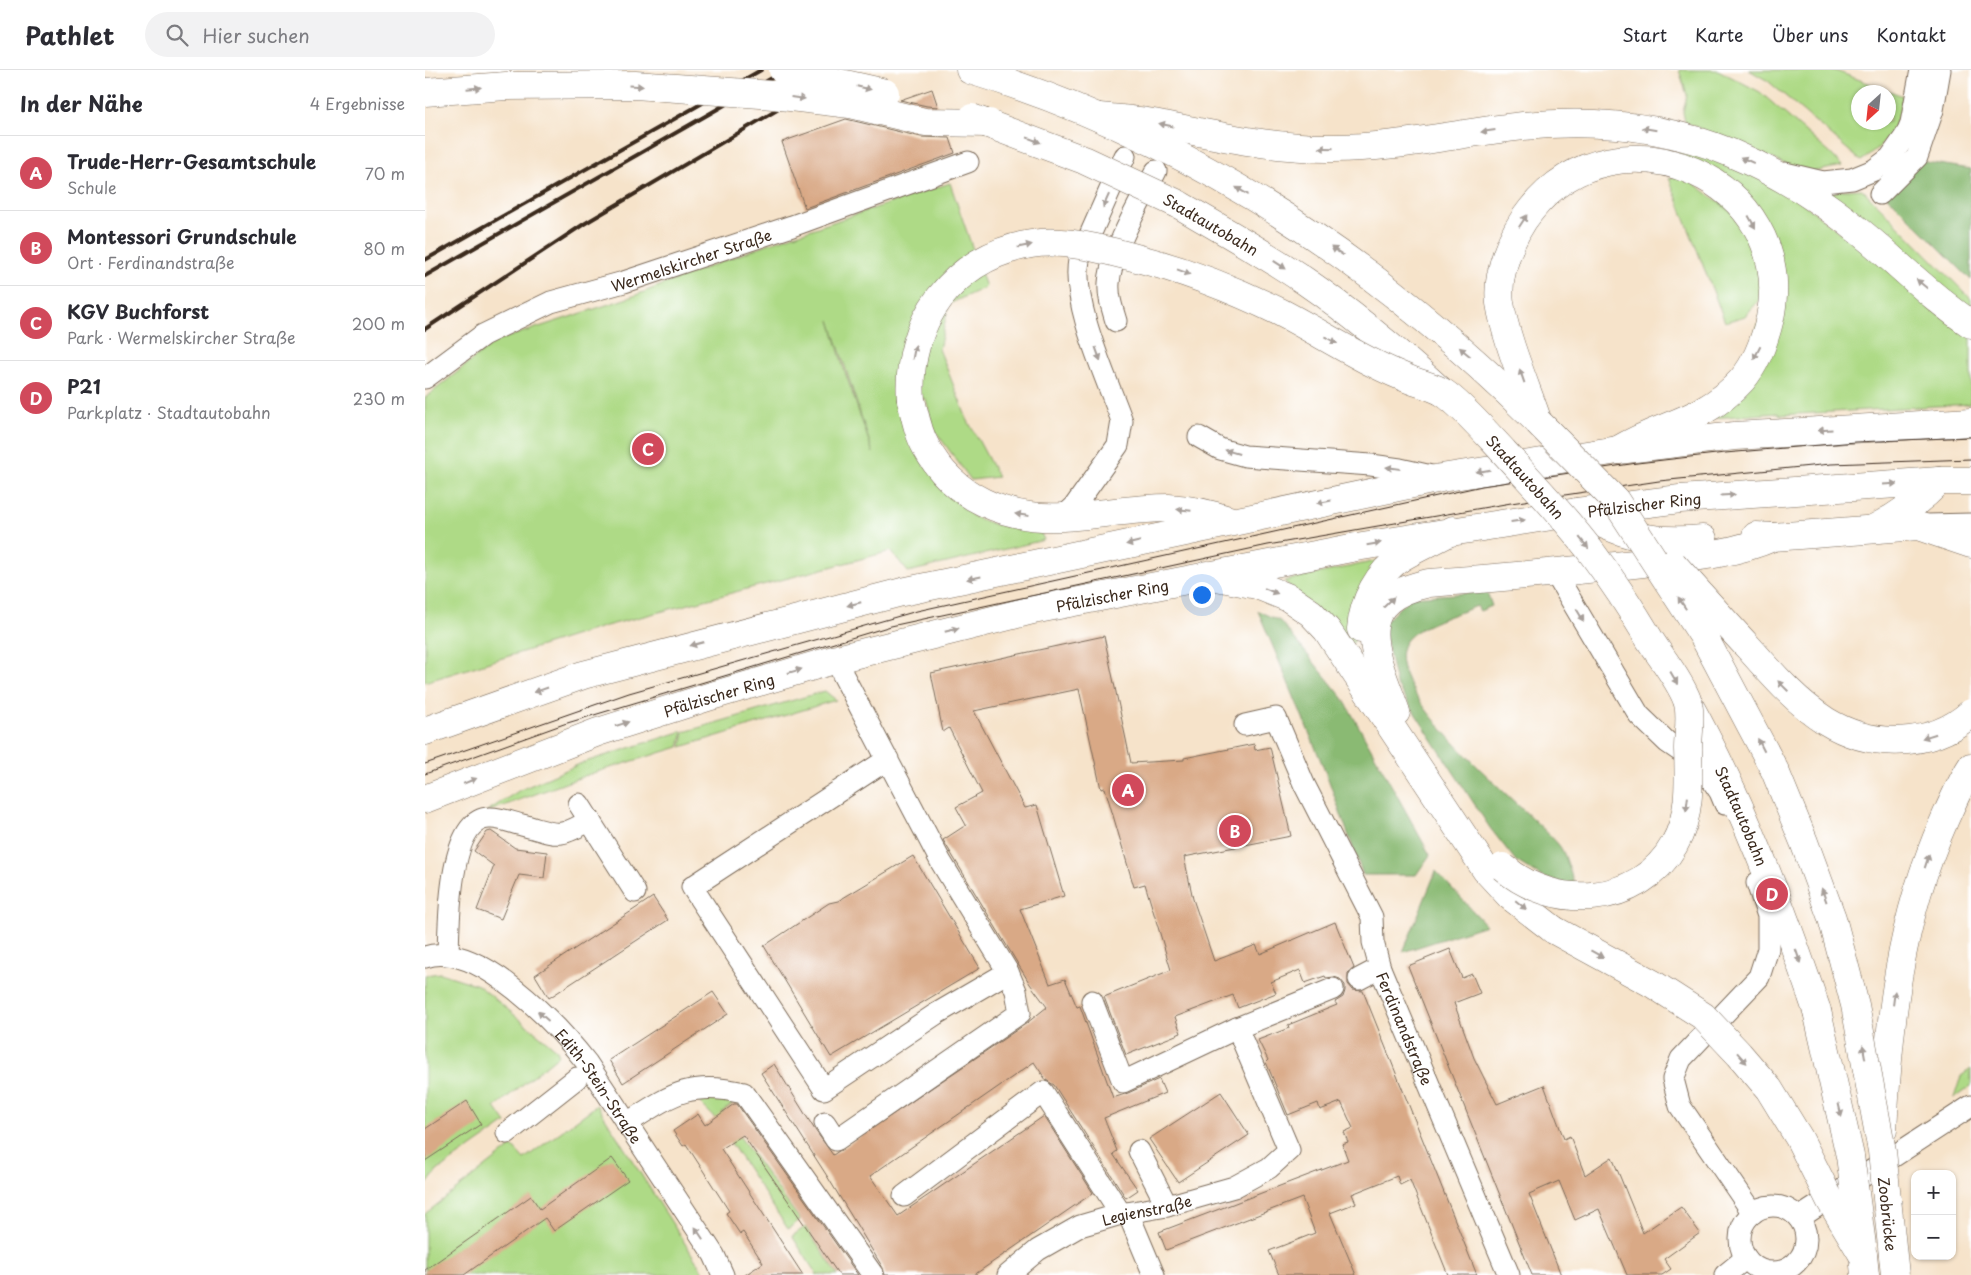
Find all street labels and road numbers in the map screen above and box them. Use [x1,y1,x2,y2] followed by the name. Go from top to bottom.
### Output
[1159,187,1263,261] street label: Stadtautobahn
[608,222,774,297] street label: Wermelskircher Straße
[1481,429,1571,523] street label: Stadtautobahn
[1586,486,1702,522] street label: Pfälzischer Ring
[1054,572,1170,617] street label: Pfälzischer Ring
[660,667,777,722] street label: Pfälzischer Ring
[1710,762,1774,869] street label: Stadtautobahn
[1371,968,1439,1088] street label: Ferdinandstraße
[551,1023,648,1148] street label: Edith-Stein-Straße
[1873,1176,1904,1252] street label: Zoobrücke
[1099,1188,1194,1231] street label: Legienstraße

